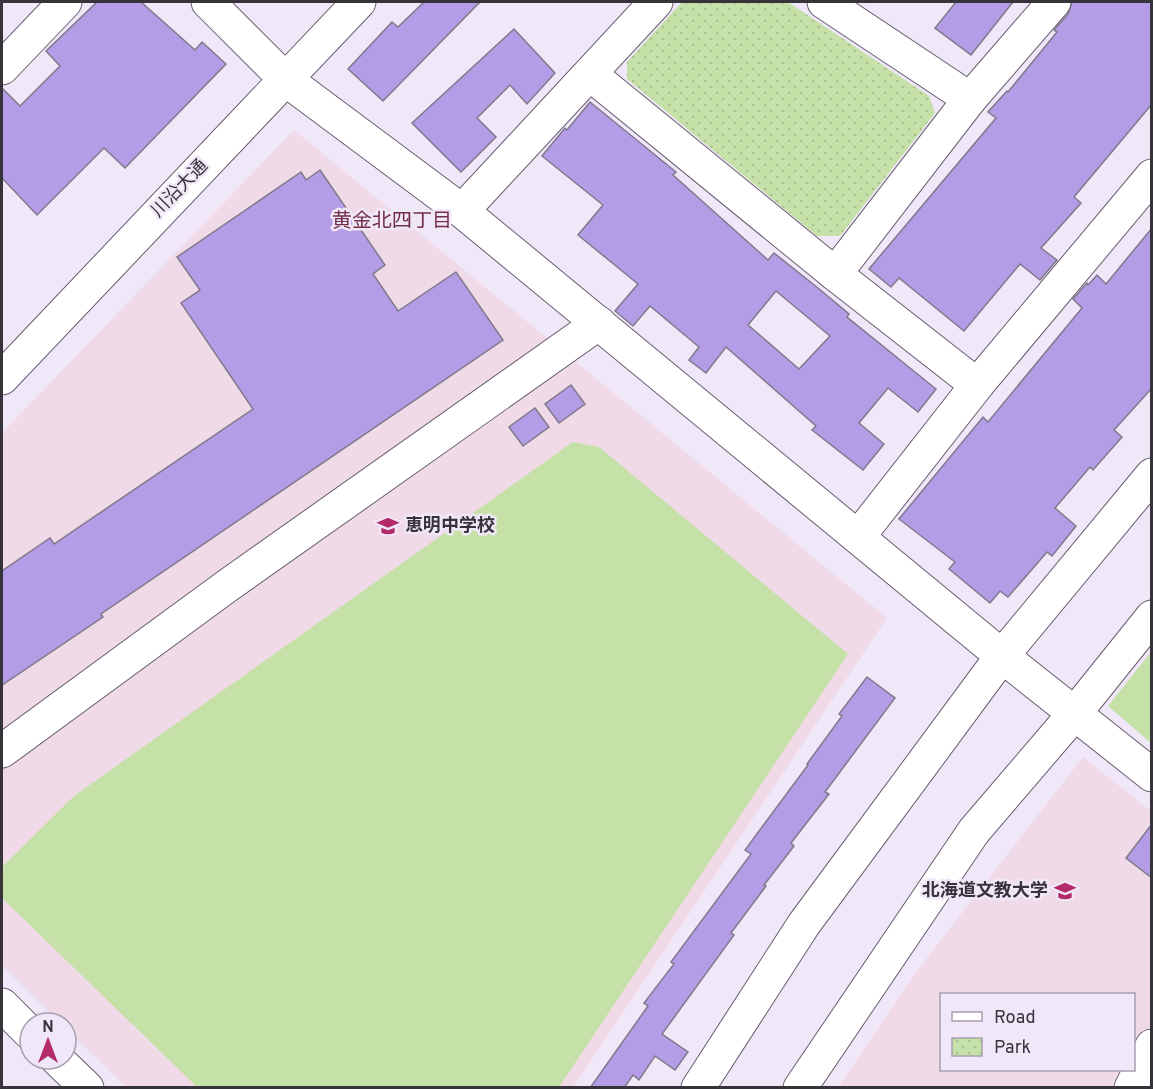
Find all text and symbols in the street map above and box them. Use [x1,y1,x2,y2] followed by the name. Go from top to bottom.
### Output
[147,155,213,223] street label: 川沿大通
[332,209,452,235] district label: 黄金北四丁目
[376,514,400,538] school or university icon: 恵明中学校
[405,515,495,538] place label: 恵明中学校
[1053,879,1077,903] school or university icon: 北海道文教大学
[922,880,1048,903] place label: 北海道文教大学
[940,993,1135,1071] legend
[994,1007,1036,1030] text: Road
[18,1011,78,1071] north arrow
[42,1018,54,1038] text: N
[994,1037,1031,1060] text: Park

